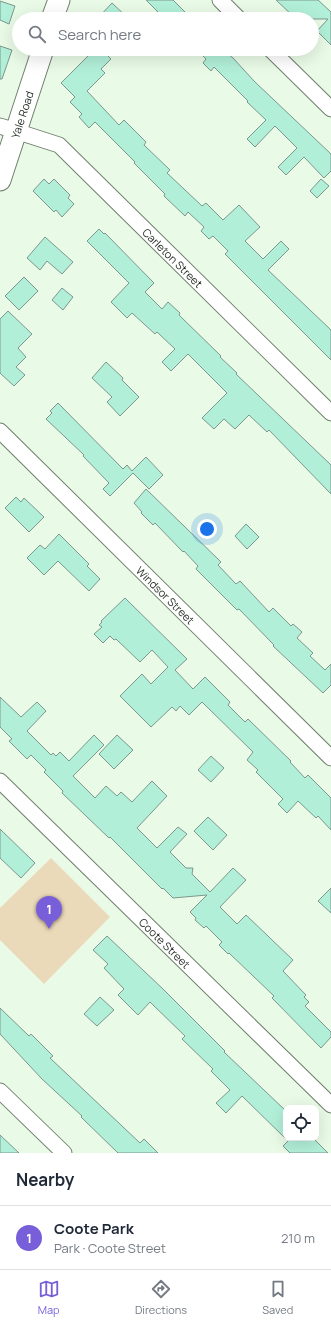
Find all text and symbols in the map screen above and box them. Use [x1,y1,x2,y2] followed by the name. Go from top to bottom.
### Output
[12,12,319,56] search box
[26,23,48,45] icon: search
[58,24,141,45] text: Search here
[7,89,36,140] street label: Yale Road
[140,224,206,290] street label: Carleton Street
[197,519,217,539] your location
[133,563,198,627] street label: Windsor Street
[36,896,62,929] pin: 1
[136,914,194,971] street label: Coote Street
[283,1105,319,1141] map controls
[283,1105,319,1141] button: locate
[16,1168,74,1191] text: Nearby
[54,1218,134,1239] text: Coote Park
[26,1229,32,1247] text: 1
[281,1229,315,1247] text: 210 m
[54,1239,166,1257] text: Park · Coote Street
[38,1278,60,1317] tab: Map
[135,1278,187,1317] tab: Directions
[262,1278,293,1317] tab: Saved

